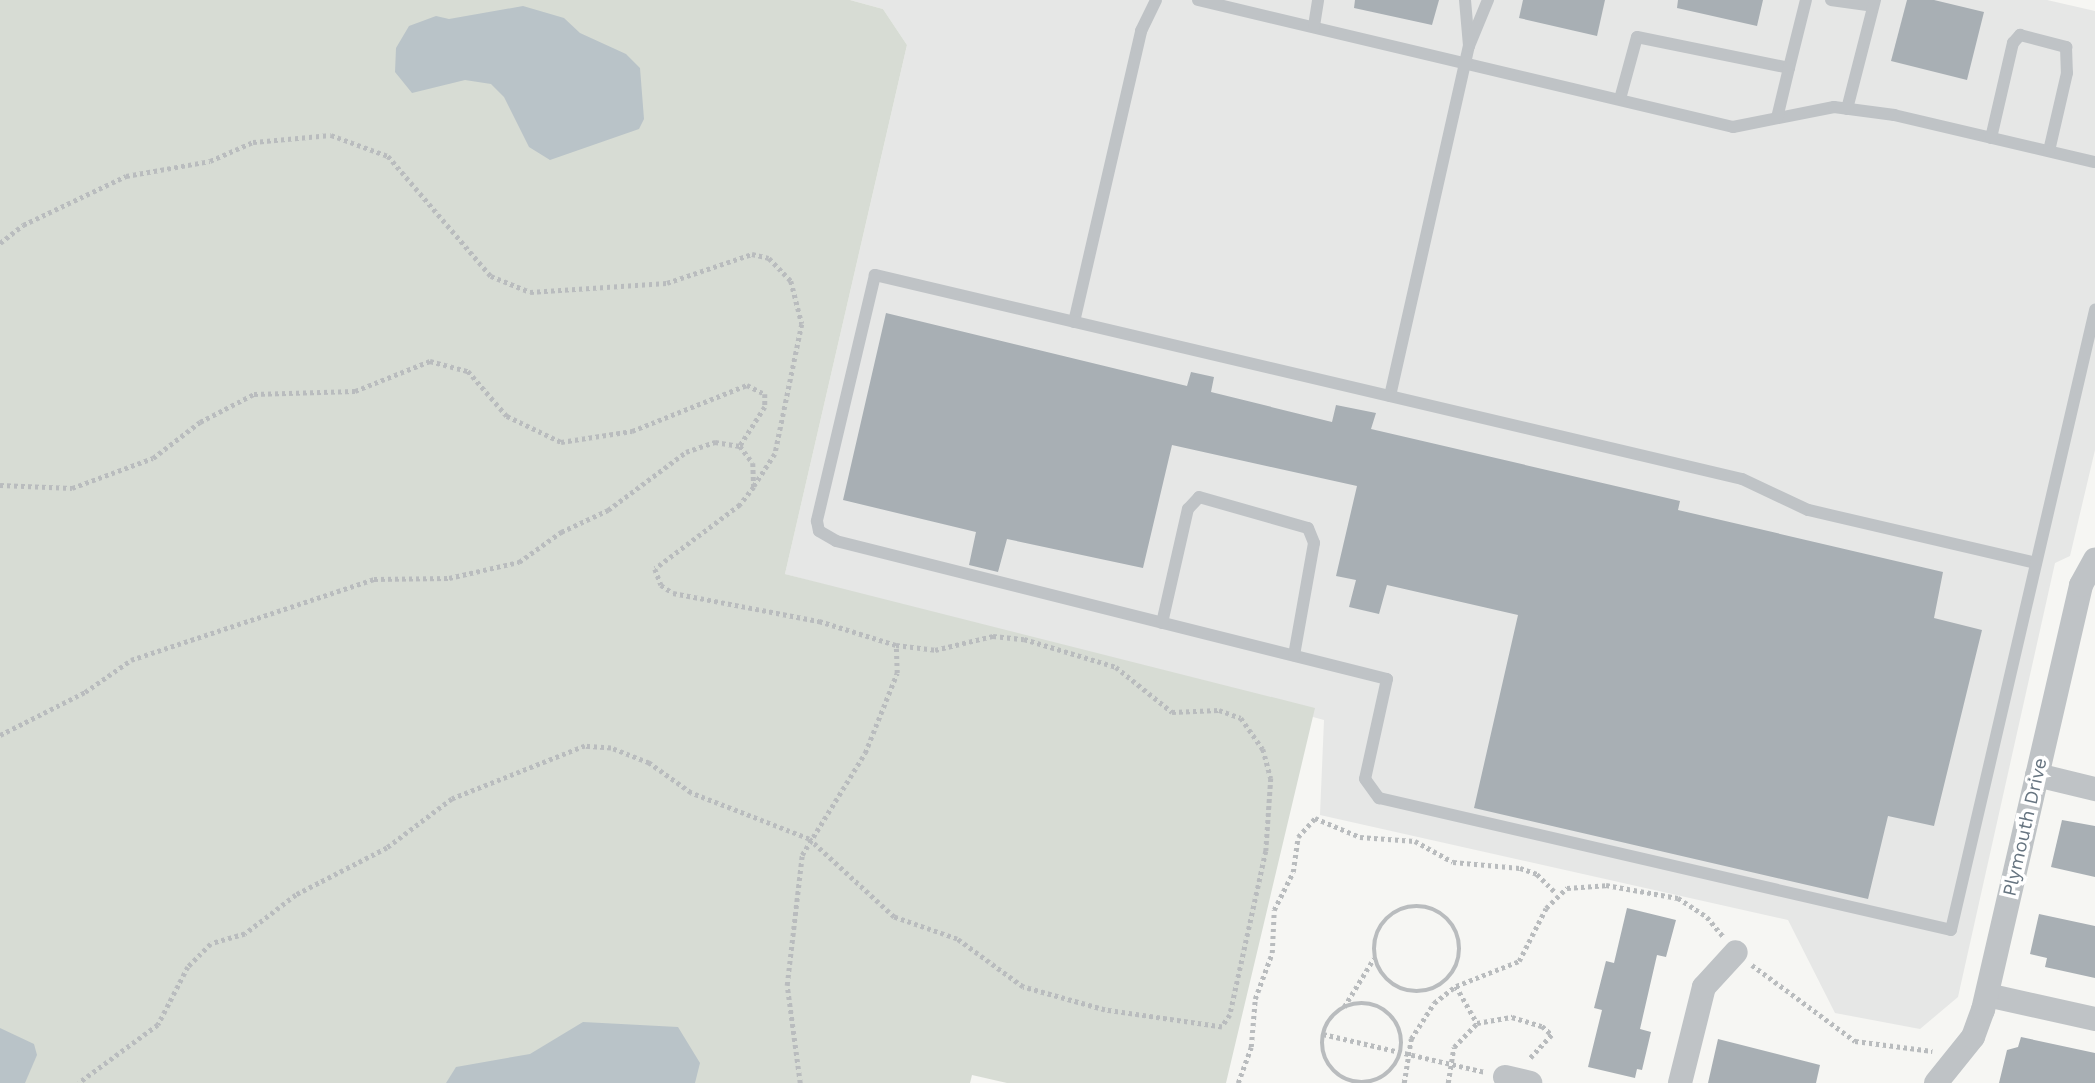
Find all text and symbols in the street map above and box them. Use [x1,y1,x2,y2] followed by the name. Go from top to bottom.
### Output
[1998,756,2052,898] street label: Plymouth Drive

